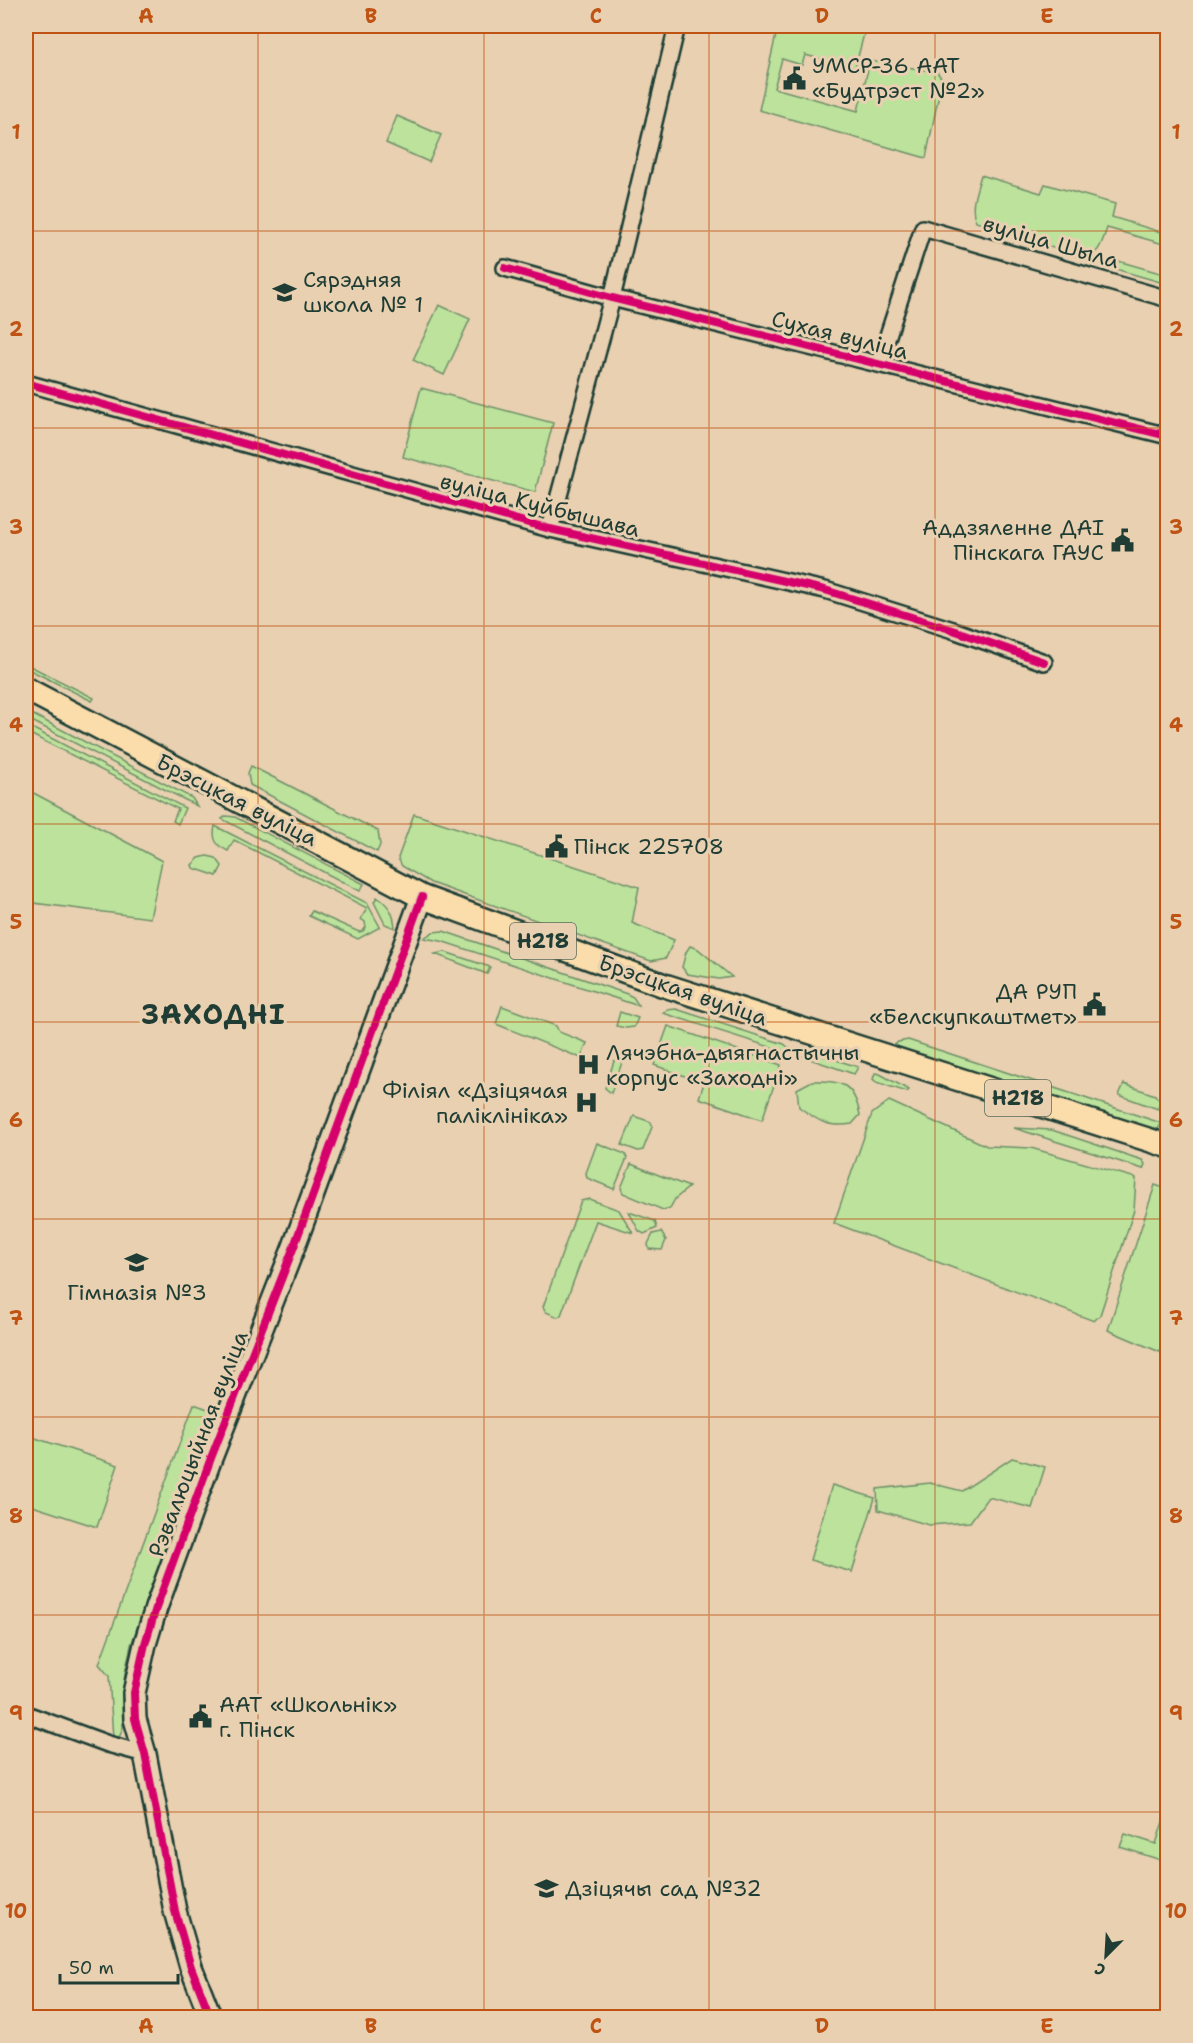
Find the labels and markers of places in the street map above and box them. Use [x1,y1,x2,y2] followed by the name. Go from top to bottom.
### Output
[812,51,985,105] place label: УМСР-36 ААТ «Будтрэст №2»
[781,65,807,91] public building icon: УМСР-36 ААТ «Будтрэст №2»
[303,265,423,319] place label: Сярэдняя школа № 1
[272,279,298,305] school or university icon: Сярэдняя школа № 1
[922,513,1104,567] place label: Аддзяленне ДАІ Пінскага ГАУС
[1109,527,1135,553] public building icon: Аддзяленне ДАІ Пінскага ГАУС
[574,832,724,861] place label: Пінск 225708
[543,833,569,859] public building icon: Пінск 225708
[869,977,1077,1031] place label: ДА РУП «Белскупкаштмет»
[1082,991,1108,1017] public building icon: ДА РУП «Белскупкаштмет»
[606,1038,860,1092] place label: Лячэбна-дыягнастычны корпус «Заходні»
[575,1052,601,1078] hospital icon: Лячэбна-дыягнастычны корпус «Заходні»
[382,1076,568,1130] place label: Філіял «Дзіцячая паліклініка»
[573,1090,599,1116] hospital icon: Філіял «Дзіцячая паліклініка»
[124,1250,150,1276] school or university icon: Гімназія №3
[67,1278,207,1307] place label: Гімназія №3
[219,1690,397,1744] place label: ААТ «Школьнік» г. Пінск
[188,1704,214,1730] public building icon: ААТ «Школьнік» г. Пінск
[565,1874,762,1903] place label: Дзіцячы сад №32
[534,1875,560,1901] school or university icon: Дзіцячы сад №32

